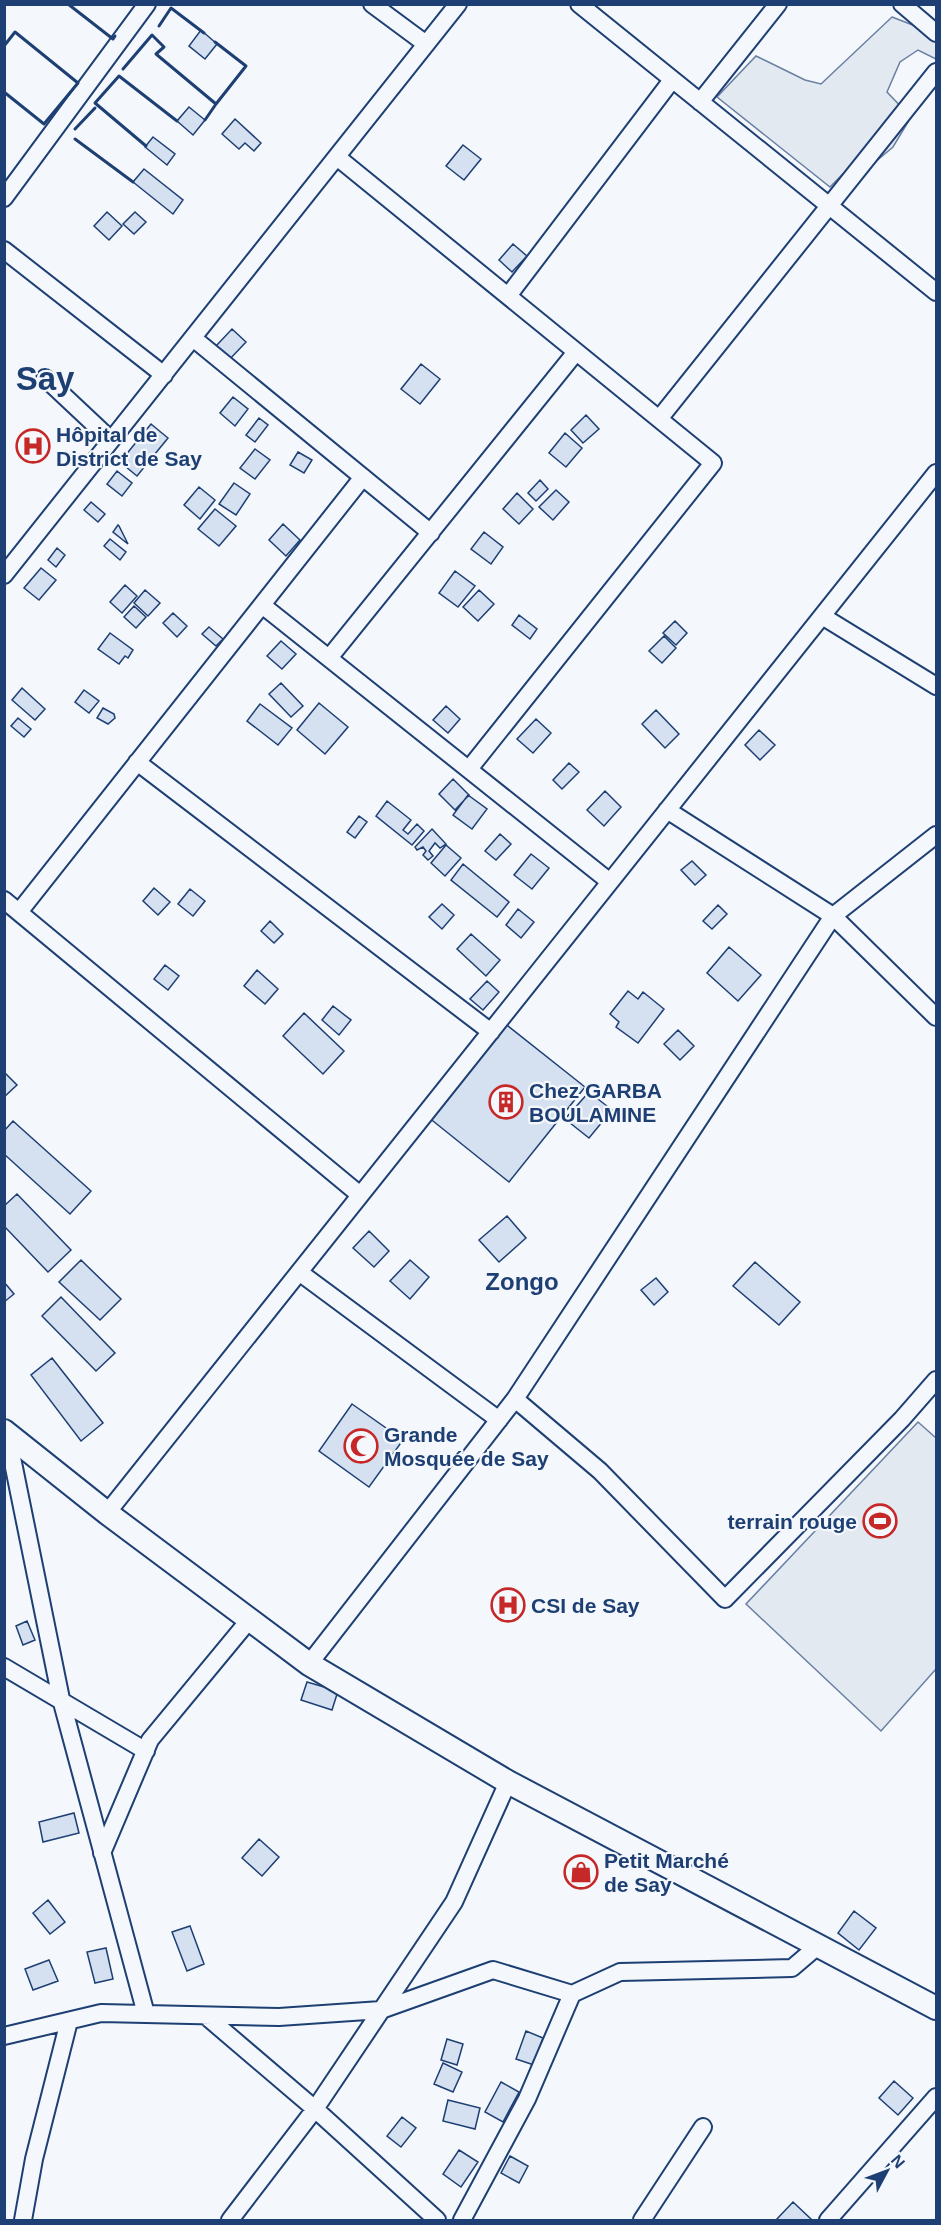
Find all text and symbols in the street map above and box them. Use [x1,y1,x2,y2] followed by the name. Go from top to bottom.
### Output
[16,360,75,397] district label: Say
[56,423,202,470] place label: Hôpital de District de Say
[15,428,51,464] hospital icon: Hôpital de District de Say
[529,1079,662,1126] place label: Chez GARBA BOULAMINE
[488,1084,524,1120] building icon: Chez GARBA BOULAMINE
[485,1268,559,1295] district label: Zongo
[384,1423,549,1470] place label: Grande Mosquée de Say
[343,1428,379,1464] mosque icon: Grande Mosquée de Say
[862,1503,898,1539] sports icon: terrain rouge
[727,1510,857,1533] place label: terrain rouge
[490,1587,526,1623] hospital icon: CSI de Say
[531,1594,640,1617] place label: CSI de Say
[604,1849,729,1896] place label: Petit Marché de Say
[563,1854,599,1890] shop icon: Petit Marché de Say
[857,2141,917,2201] north arrow
[888,2152,908,2171] text: N

